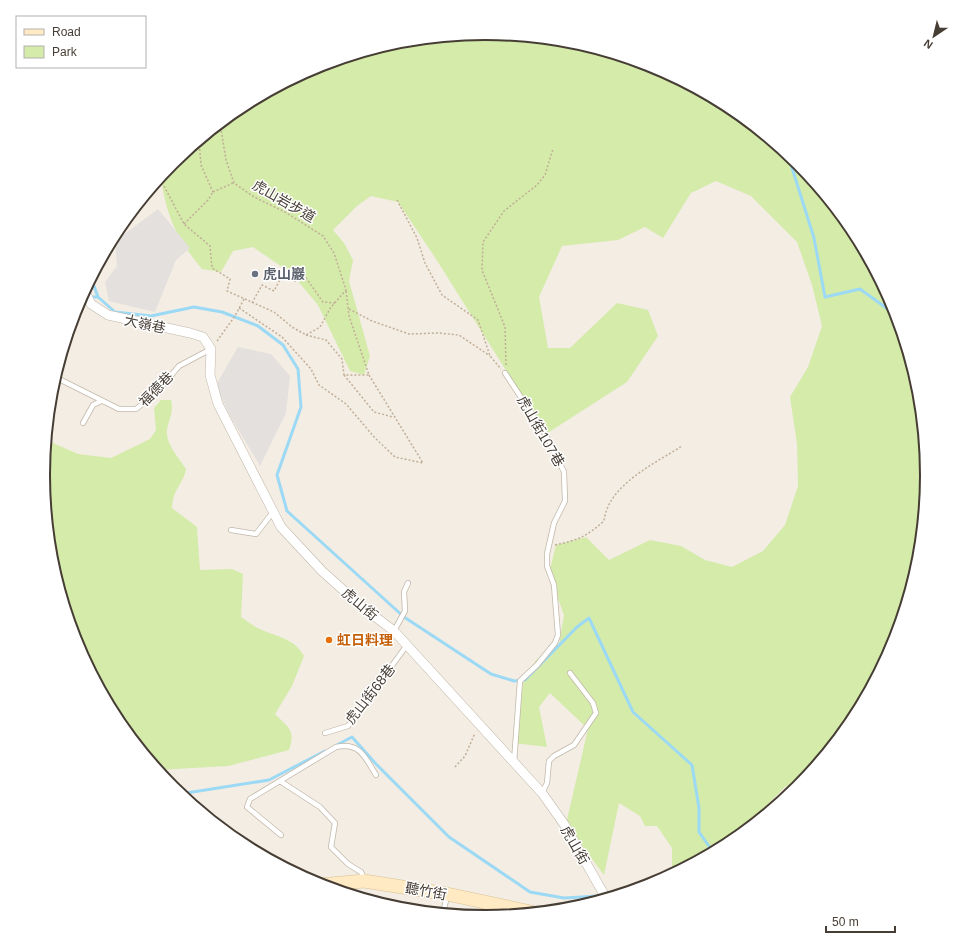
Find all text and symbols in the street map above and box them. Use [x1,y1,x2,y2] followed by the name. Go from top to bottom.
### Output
[16,16,146,68] legend
[914,16,954,56] north arrow
[52,25,81,39] text: Road
[922,37,935,51] text: N
[52,45,78,59] text: Park
[250,177,318,225] street label: 虎山岩步道
[263,266,305,282] place label: 虎山巖
[250,269,260,279] marker: 虎山巖
[123,312,167,336] street label: 大嶺巷
[136,368,176,410] street label: 福德巷
[514,393,568,469] street label: 虎山街107巷
[339,584,381,624] street label: 虎山街
[337,632,393,648] place label: 虹日料理
[324,635,334,645] marker: 虹日料理
[342,661,398,727] street label: 虎山街68巷
[558,823,592,867] street label: 虎山街
[404,879,448,903] street label: 聽竹街
[826,908,895,934] scale bar
[832,915,859,929] text: 50 m

